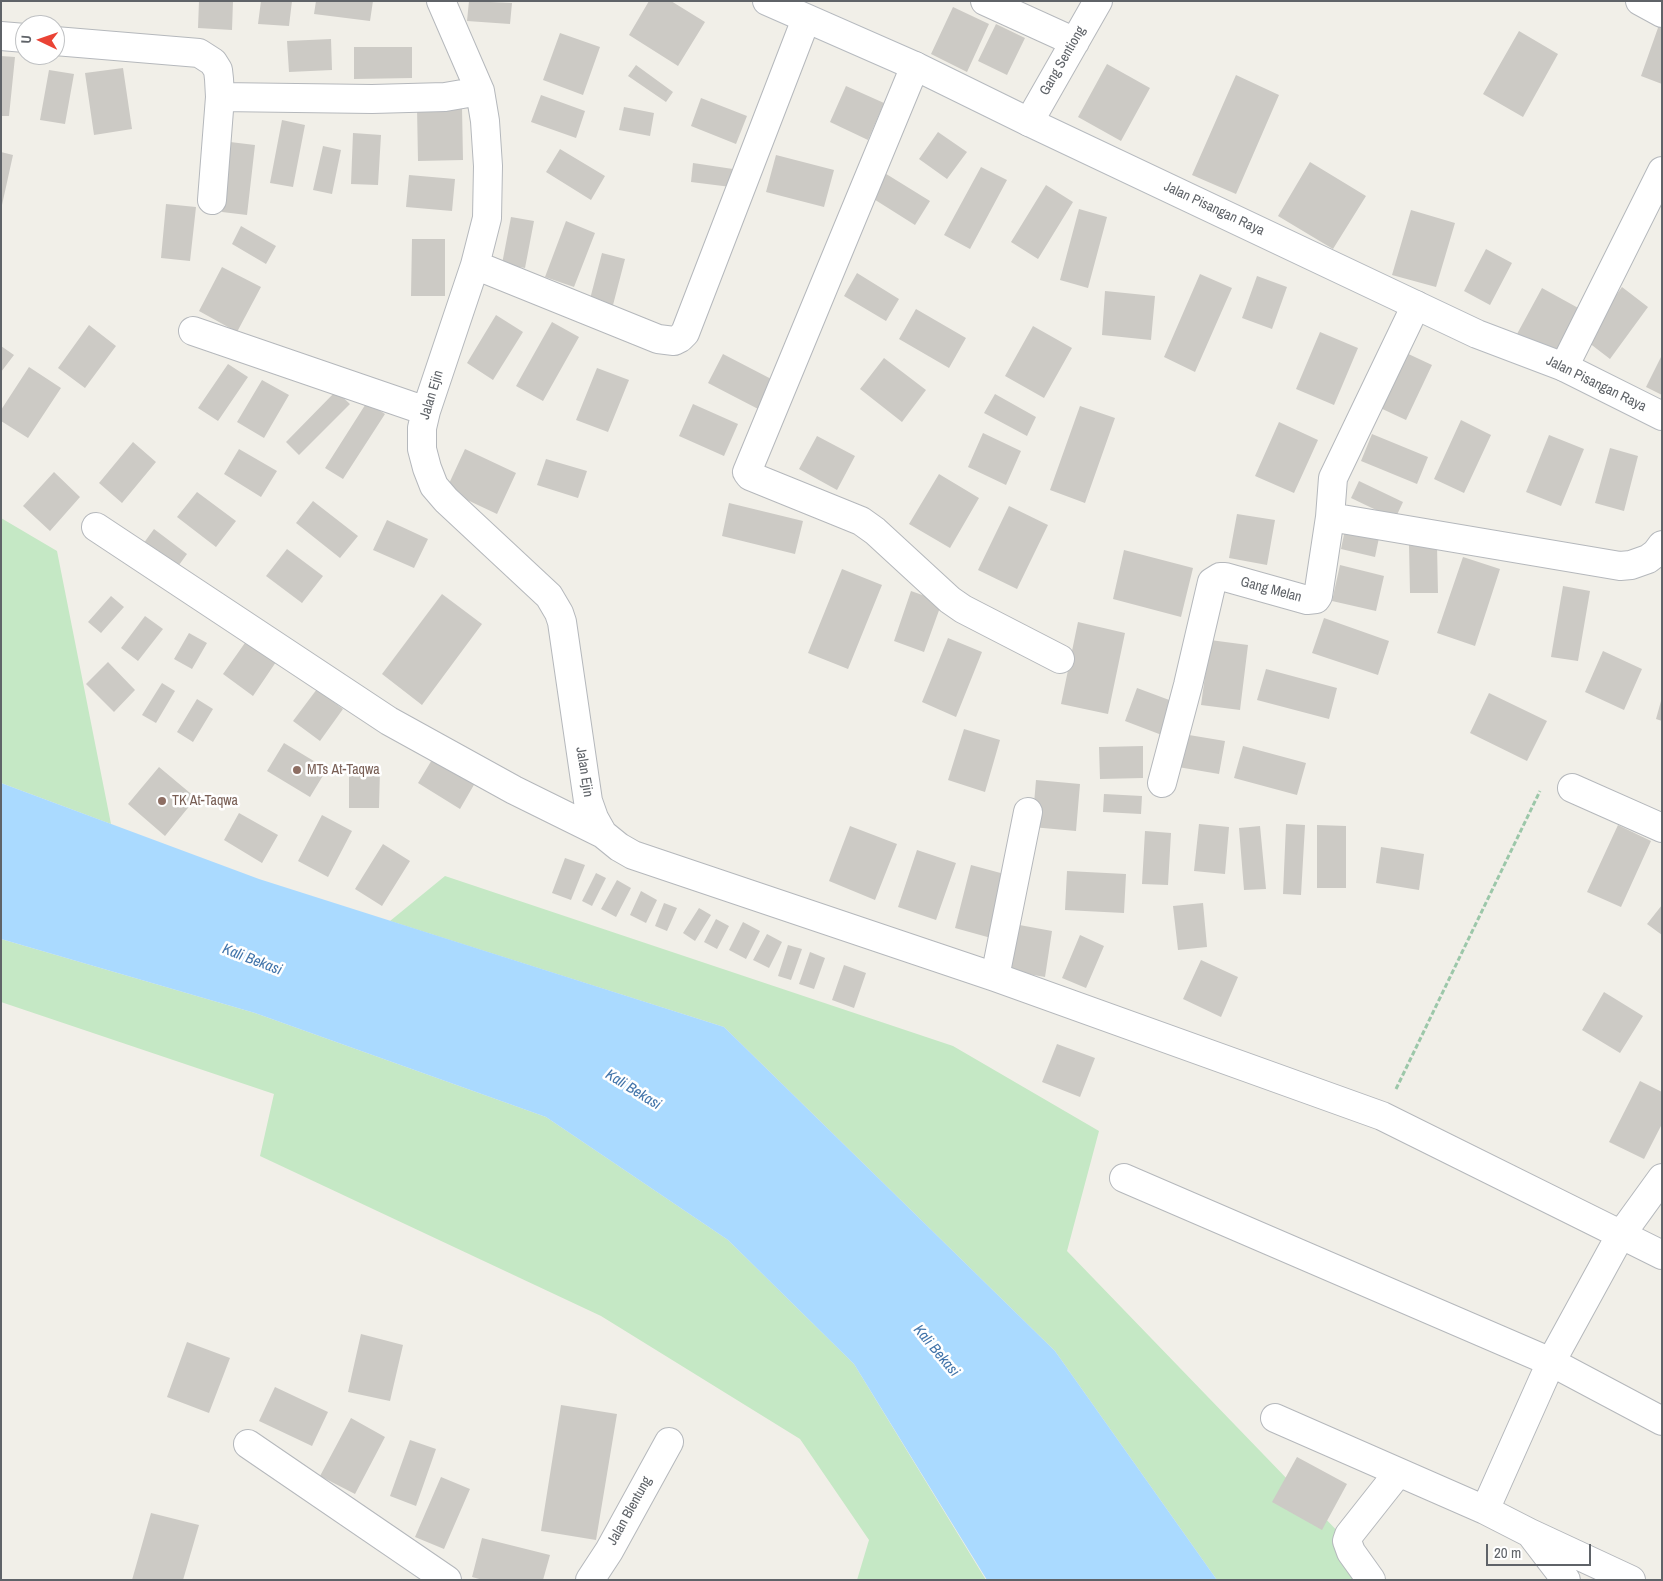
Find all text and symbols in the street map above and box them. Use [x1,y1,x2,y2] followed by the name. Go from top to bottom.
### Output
[15,15,65,65] north arrow
[1036,23,1090,99] street label: Gang Sentiong
[17,35,35,44] text: U
[1161,178,1267,240] street label: Jalan Pisangan Raya
[1543,353,1649,415] street label: Jalan Pisangan Raya
[417,368,447,422] street label: Jalan Ejin
[1239,574,1303,606] street label: Gang Melan
[572,746,596,798] street label: Jalan Ejin
[307,762,380,778] place label: MTs At-Taqwa
[291,764,303,776] marker: MTs At-Taqwa
[172,793,238,809] place label: TK At-Taqwa
[156,795,168,807] marker: TK At-Taqwa
[220,940,284,980] water label: Kali Bekasi
[602,1066,664,1114] water label: Kali Bekasi
[909,1321,963,1381] water label: Kali Bekasi
[604,1474,656,1548] street label: Jalan Blentung
[1488,1534,1593,1566] scale bar
[1494,1542,1521,1563] text: 20 m

